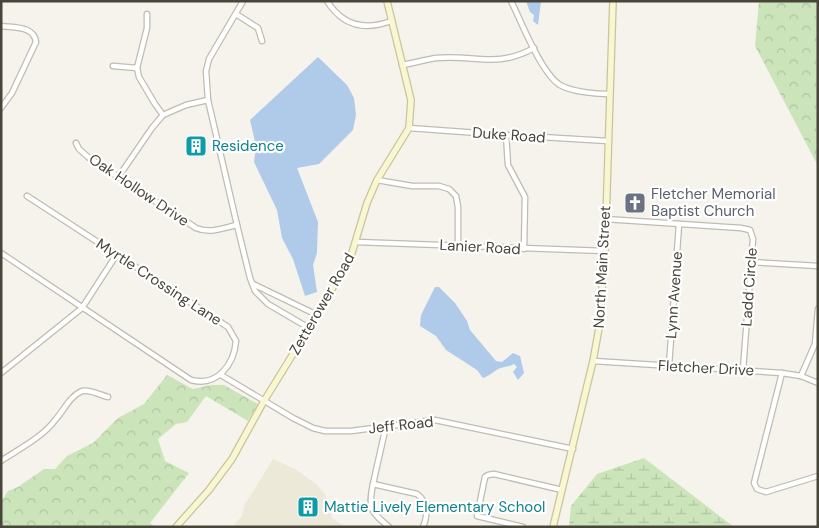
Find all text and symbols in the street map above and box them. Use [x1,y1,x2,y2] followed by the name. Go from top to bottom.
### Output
[472,122,546,148] street label: Duke Road
[184,134,208,158] building icon: Residence
[212,136,284,156] place label: Residence
[85,149,193,231] street label: Oak Hollow Drive
[651,184,776,221] place label: Fletcher Memorial Baptist Church
[623,191,647,215] church icon: Fletcher Memorial Baptist Church
[589,205,615,329] street label: North Main Street
[92,234,226,330] street label: Myrtle Crossing Lane
[439,235,521,259] street label: Lanier Road
[736,247,762,327] street label: Ladd Circle
[285,249,359,359] street label: Zetterower Road
[661,251,687,339] street label: Lynn Avenue
[657,355,755,381] street label: Fletcher Drive
[368,412,434,438] street label: Jeff Road
[296,495,320,519] building icon: Mattie Lively Elementary School
[324,497,545,517] place label: Mattie Lively Elementary School

